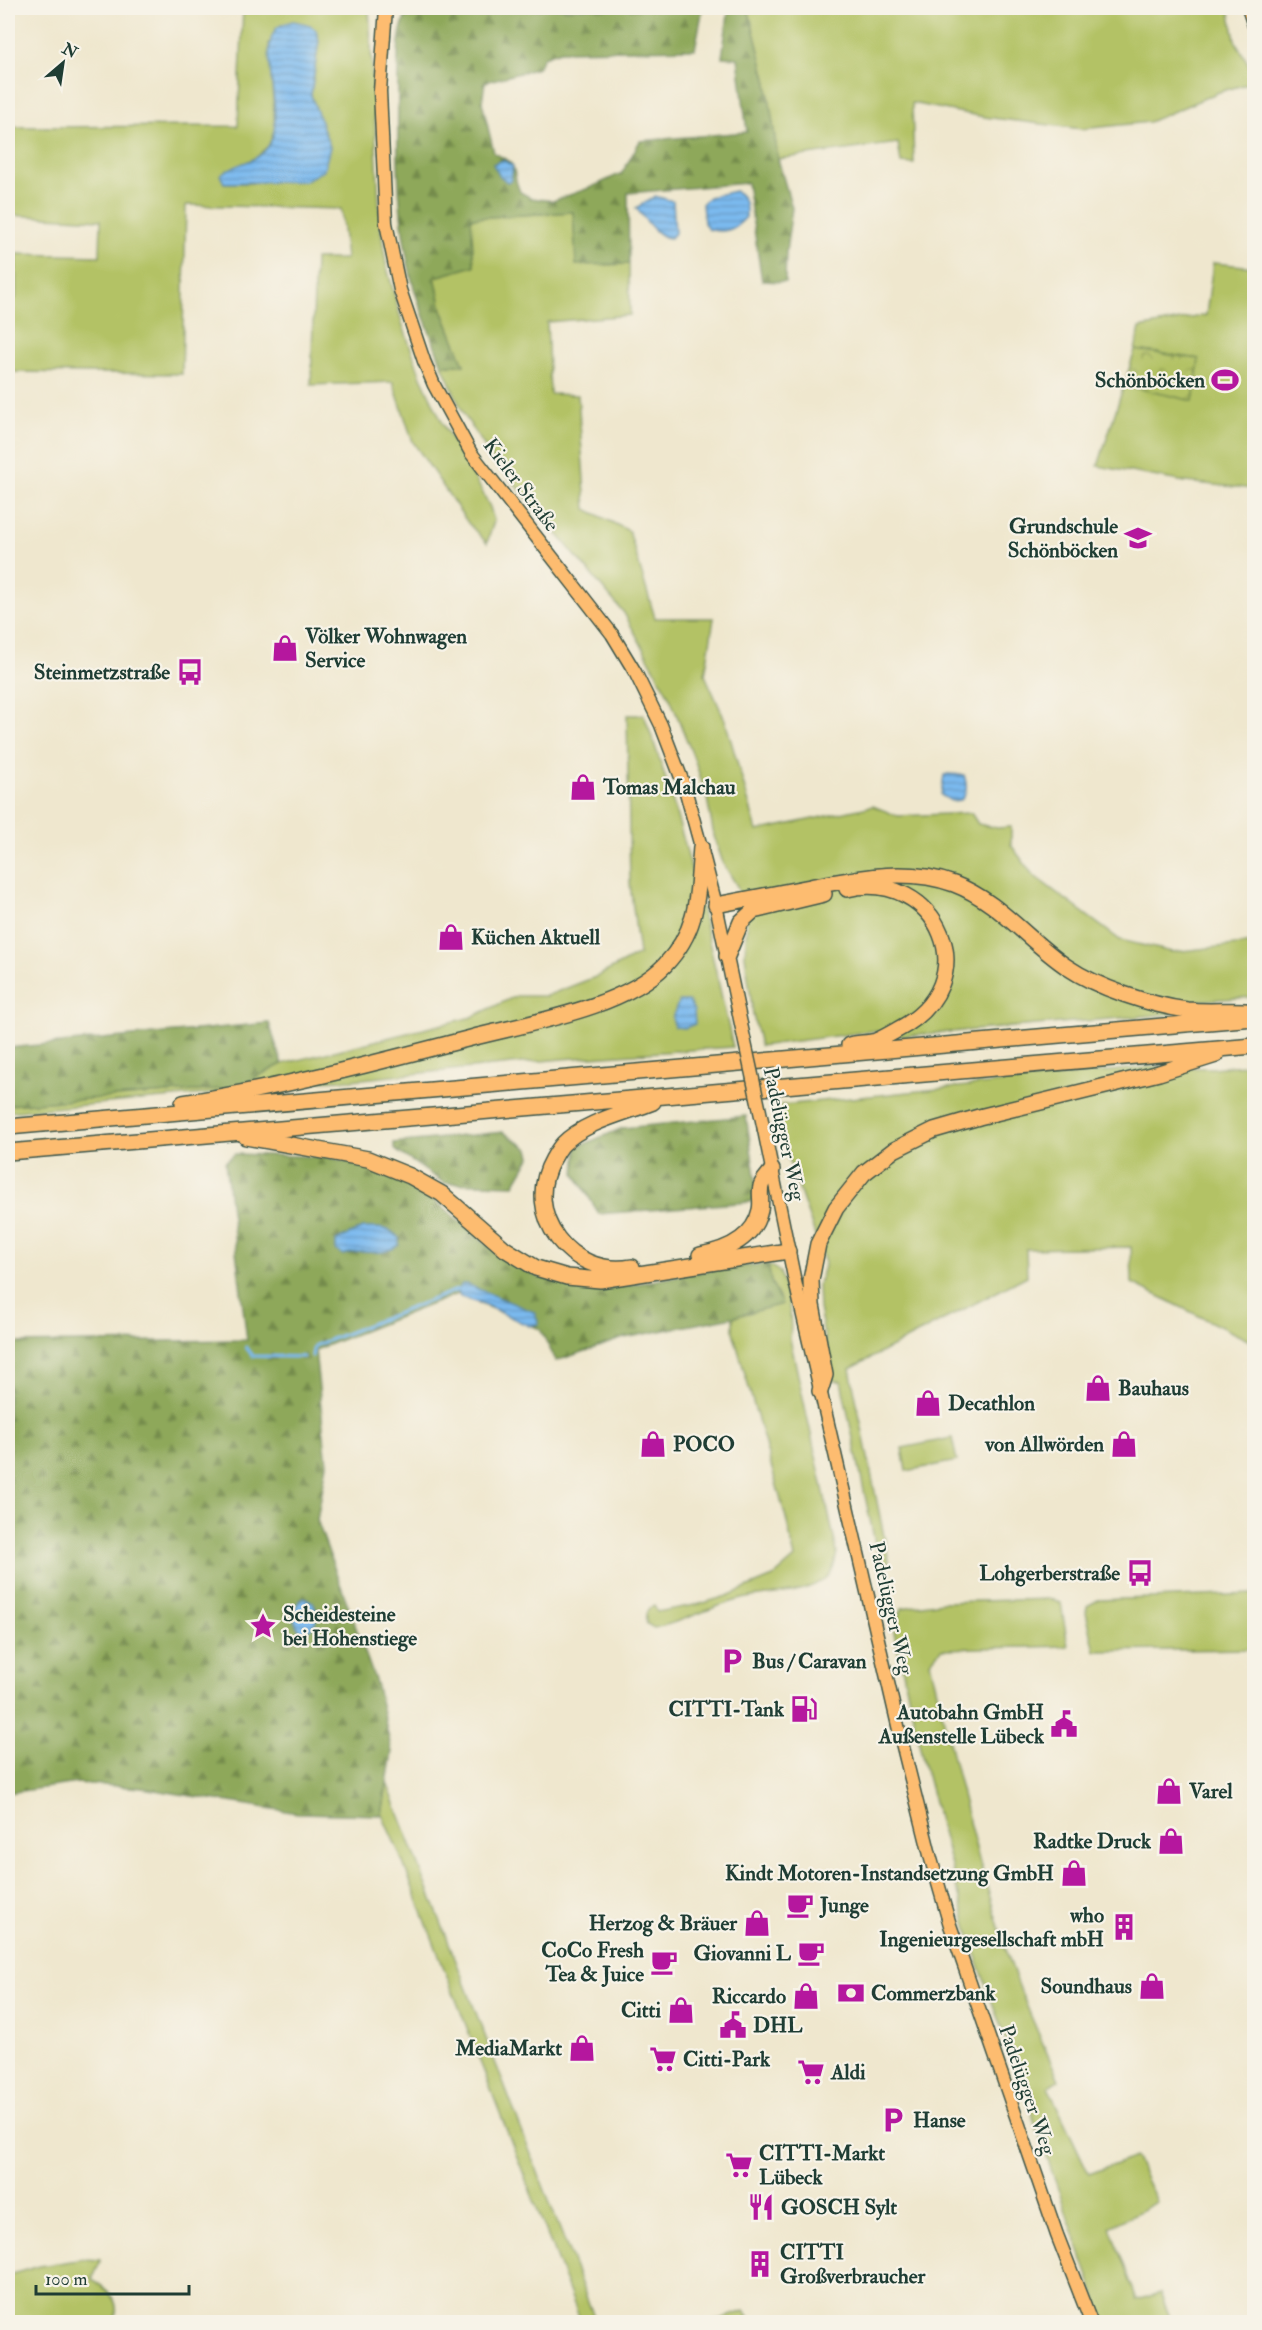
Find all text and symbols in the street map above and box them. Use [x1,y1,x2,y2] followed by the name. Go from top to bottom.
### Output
[33,33,93,93] north arrow
[58,38,81,63] text: N
[1210,365,1240,395] sports icon: Schönböcken
[1095,367,1205,394] place label: Schönböcken
[477,433,565,537] street label: Kieler Straße
[1008,513,1118,564] place label: Grundschule Schönböcken
[1123,523,1153,553] school or university icon: Grundschule Schönböcken
[304,623,467,674] place label: Völker Wohnwagen Service
[270,633,300,663] shop icon: Völker Wohnwagen Service
[175,657,205,687] bus stop icon: Steinmetzstraße
[34,659,170,686] place label: Steinmetzstraße
[568,772,598,802] shop icon: Tomas Malchau
[602,774,736,801] place label: Tomas Malchau
[436,922,466,952] shop icon: Küchen Aktuell
[471,924,601,951] place label: Küchen Aktuell
[757,1065,811,1204] street label: Padelügger Weg
[1083,1373,1113,1403] shop icon: Bauhaus
[1118,1375,1189,1402] place label: Bauhaus
[913,1388,943,1418] shop icon: Decathlon
[948,1390,1035,1417] place label: Decathlon
[638,1429,668,1459] shop icon: POCO
[1109,1429,1139,1459] shop icon: von Allwörden
[673,1431,735,1458] place label: POCO
[984,1431,1104,1458] place label: von Allwörden
[863,1539,920,1678] street label: Padelügger Weg
[1125,1558,1155,1588] bus stop icon: Lohgerberstraße
[979,1560,1120,1587] place label: Lohgerberstraße
[282,1601,417,1652] place label: Scheidesteine bei Hohenstiege
[248,1611,278,1641] place icon: Scheidesteine bei Hohenstiege
[717,1646,747,1676] parking icon: Bus / Caravan
[752,1648,867,1675] place label: Bus / Caravan
[789,1694,819,1724] fuel station icon: CITTI-Tank
[668,1696,785,1723] place label: CITTI-Tank
[878,1699,1045,1750] place label: Autobahn GmbH Außenstelle Lübeck
[1049,1709,1079,1739] public building icon: Autobahn GmbH Außenstelle Lübeck
[1154,1776,1184,1806] shop icon: Varel
[1188,1778,1233,1805] place label: Varel
[1156,1826,1186,1856] shop icon: Radtke Druck
[1033,1828,1152,1855] place label: Radtke Druck
[1059,1858,1089,1888] shop icon: Kindt Motoren-Instandsetzung GmbH
[725,1860,1054,1887] place label: Kindt Motoren-Instandsetzung GmbH
[785,1890,815,1920] cafe icon: Junge
[819,1892,869,1919] place label: Junge
[879,1902,1104,1953] place label: who Ingenieurgesellschaft mbH
[742,1908,772,1938] shop icon: Herzog & Bräuer
[589,1910,738,1937] place label: Herzog & Bräuer
[1109,1912,1139,1942] building icon: who Ingenieurgesellschaft mbH
[541,1937,644,1988] place label: CoCo Fresh Tea & Juice
[796,1938,826,1968] cafe icon: Giovanni L
[693,1940,792,1967] place label: Giovanni L
[649,1947,679,1977] cafe icon: CoCo Fresh Tea & Juice
[1137,1971,1167,2001] shop icon: Soundhaus
[1041,1973,1132,2000] place label: Soundhaus
[836,1978,866,2008] bank icon: Commerzbank
[871,1980,997,2007] place label: Commerzbank
[791,1981,821,2011] shop icon: Riccardo
[712,1983,786,2010] place label: Riccardo
[666,1995,696,2025] shop icon: Citti
[621,1997,661,2024] place label: Citti
[718,2010,748,2040] public building icon: DHL
[753,2012,803,2039] place label: DHL
[992,2021,1062,2159] street label: Padelügger Weg
[567,2033,597,2063] shop icon: MediaMarkt
[454,2035,562,2062] place label: MediaMarkt
[648,2044,678,2074] supermarket icon: Citti-Park
[683,2046,771,2073] place label: Citti-Park
[796,2057,826,2087] supermarket icon: Aldi
[830,2059,866,2086] place label: Aldi
[878,2105,908,2135] parking icon: Hanse
[913,2107,966,2134] place label: Hanse
[759,2140,885,2191] place label: CITTI-Markt Lübeck
[724,2150,754,2180] supermarket icon: CITTI-Markt Lübeck
[746,2192,776,2222] restaurant icon: GOSCH Sylt
[781,2194,897,2221] place label: GOSCH Sylt
[780,2239,927,2290] place label: CITTI Großverbraucher
[745,2249,775,2279] building icon: CITTI Großverbraucher
[36,2258,189,2296] scale bar
[45,2268,88,2291] text: 100 m

